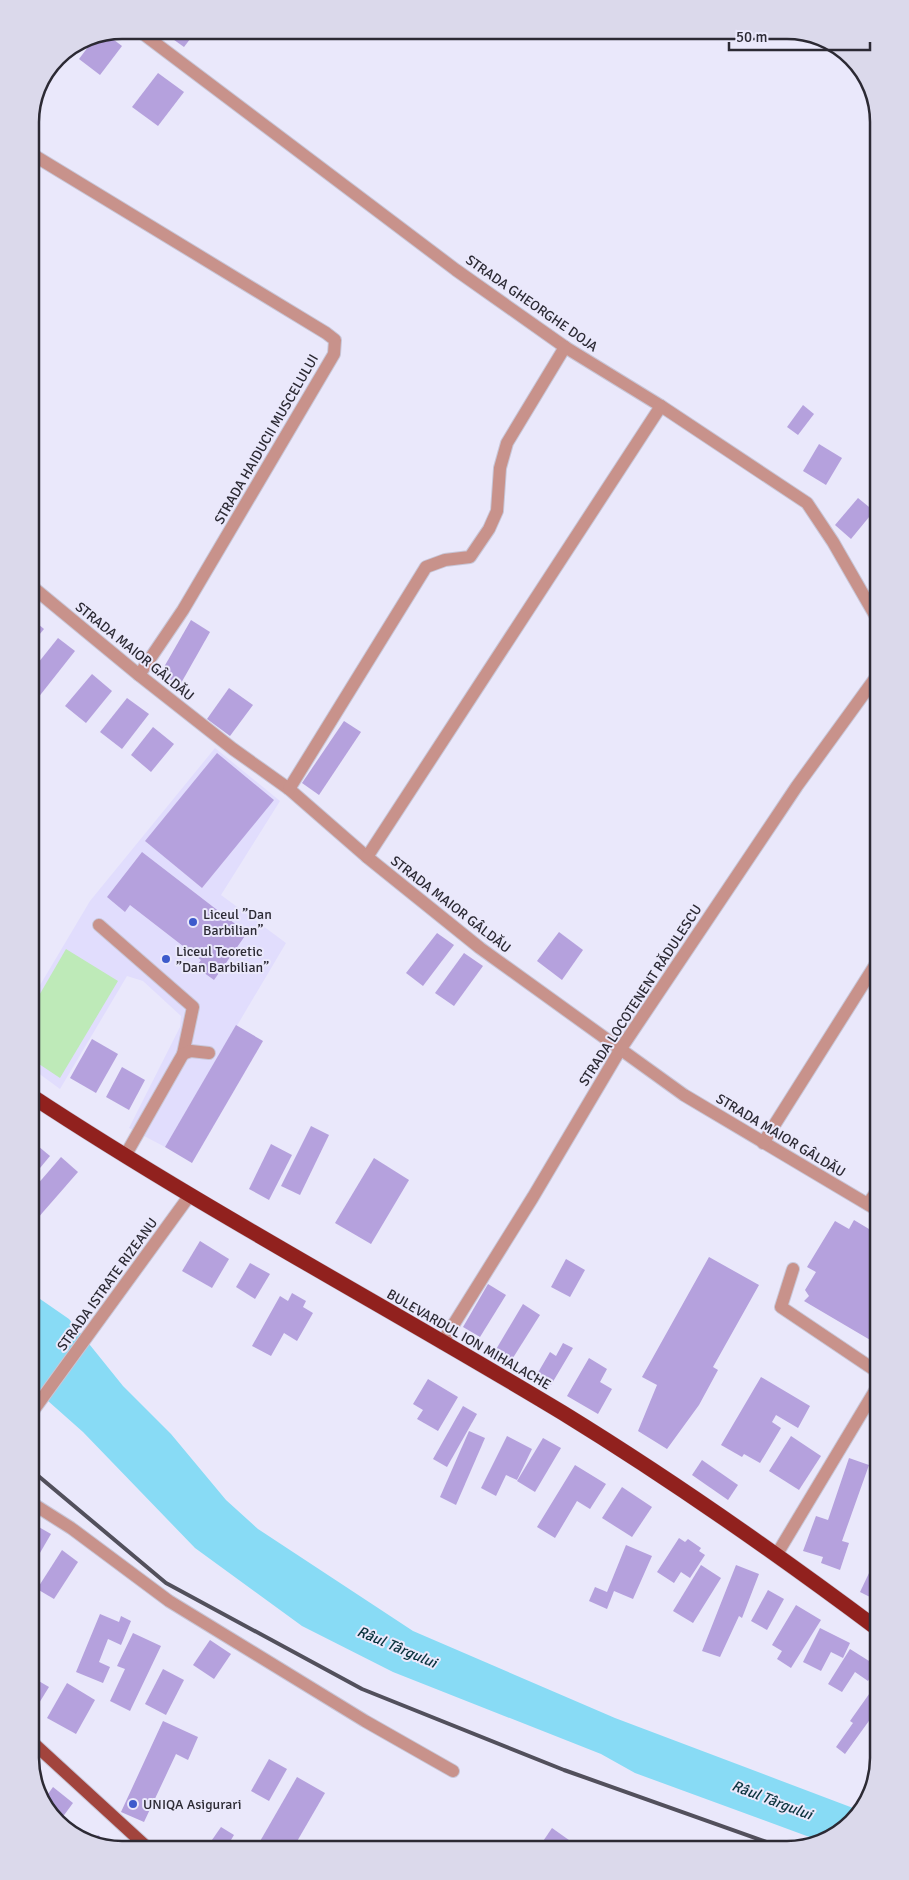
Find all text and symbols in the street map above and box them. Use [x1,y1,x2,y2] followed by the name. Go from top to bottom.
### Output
[729,20,870,52] scale bar
[736,28,767,46] text: 50 m
[462,251,601,356] street label: STRADA GHEORGHE DOJA
[211,351,322,527] street label: STRADA HAIDUCII MUSCELULUI
[72,598,197,704] street label: STRADA MAIOR GÂLDĂU
[387,852,514,957] street label: STRADA MAIOR GÂLDĂU
[575,901,706,1089] street label: STRADA LOCOTENENT RĂDULESCU
[203,906,272,939] place label: Liceul ”Dan Barbilian”
[187,916,199,928] marker: Liceul ”Dan Barbilian”
[176,943,269,976] place label: Liceul Teoretic ”Dan Barbilian”
[160,953,172,965] marker: Liceul Teoretic ”Dan Barbilian”
[713,1090,848,1181] street label: STRADA MAIOR GÂLDĂU
[54,1215,161,1354] street label: STRADA ISTRATE RIZEANU
[384,1285,554,1393] street label: BULEVARDUL ION MIHALACHE
[355,1622,441,1673] water label: Râul Târgului
[729,1776,817,1824] water label: Râul Târgului
[143,1796,242,1813] place label: UNIQA Asigurari
[127,1798,139,1810] marker: UNIQA Asigurari

